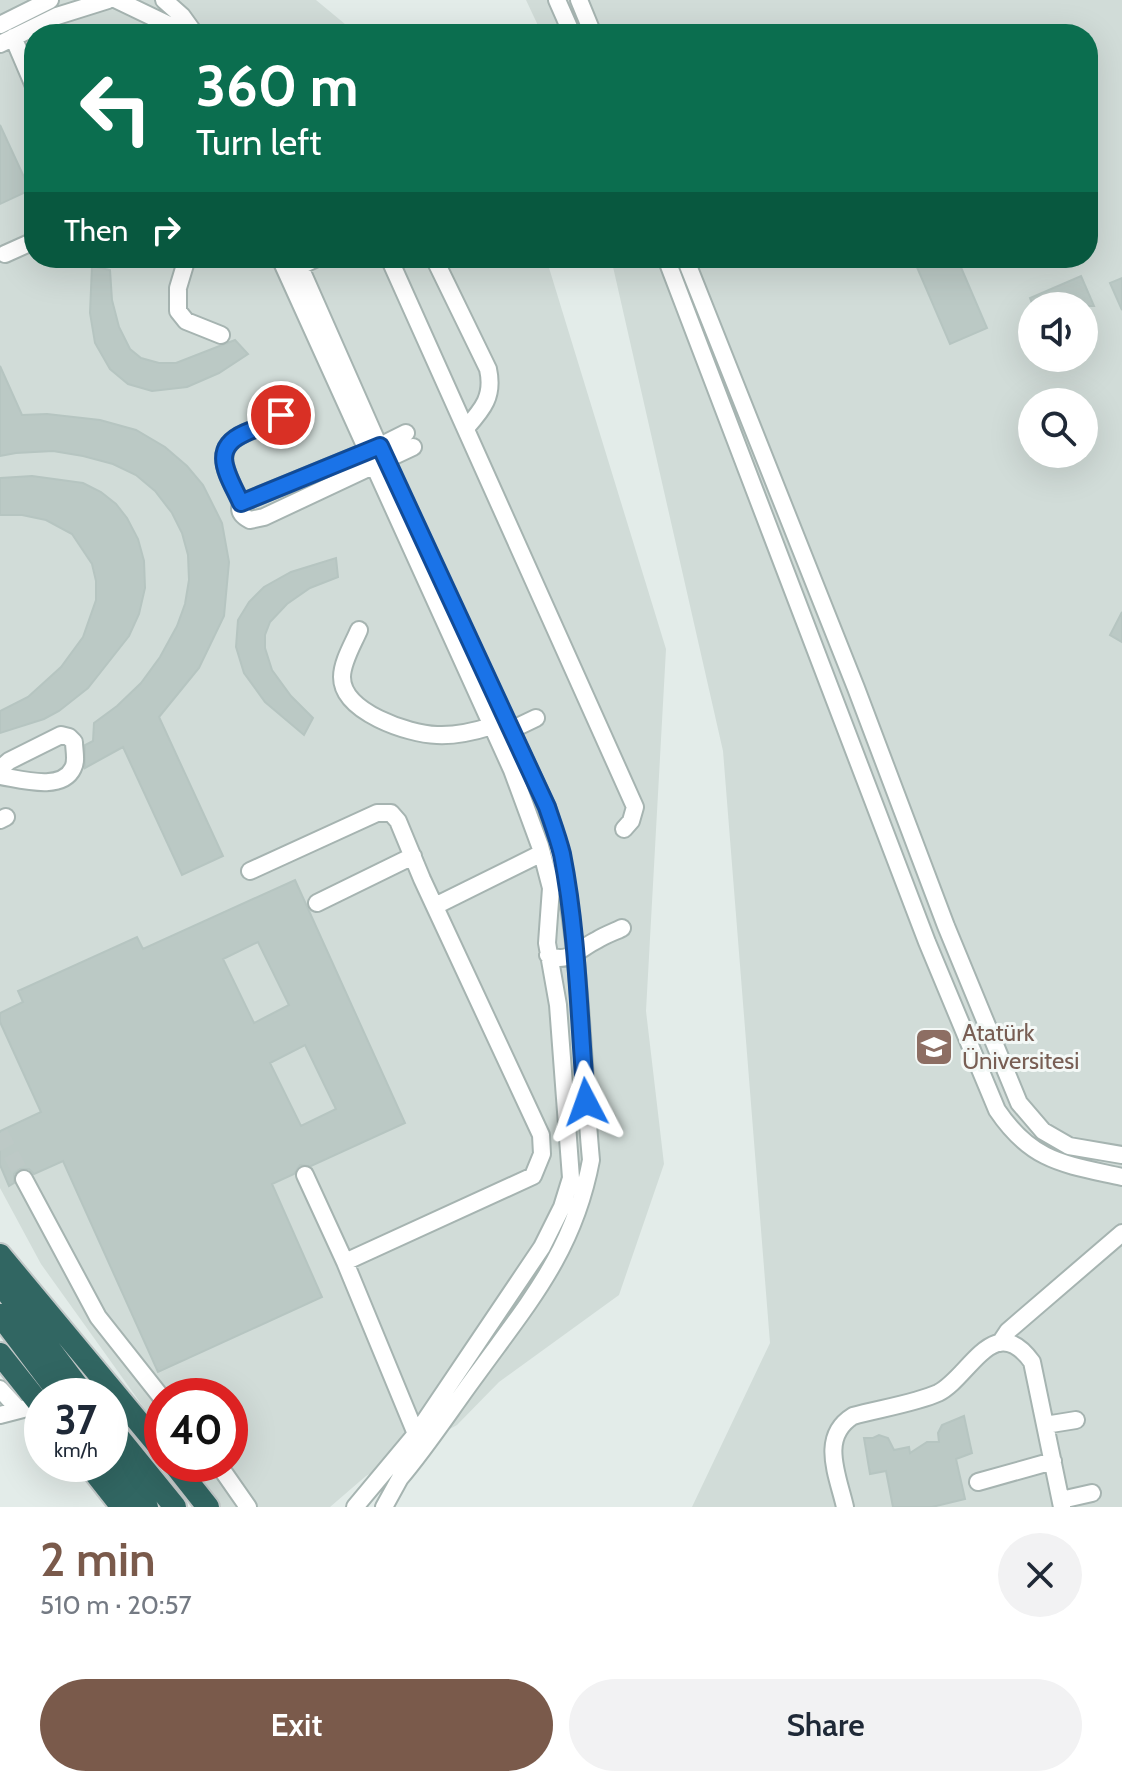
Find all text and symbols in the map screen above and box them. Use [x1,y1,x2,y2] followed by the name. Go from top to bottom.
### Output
[196,52,358,120] text: 360 m
[64,56,168,160] icon: left
[196,120,321,164] text: Turn left
[144,208,188,252] icon: right
[64,212,128,249] text: Then
[1018,292,1098,468] map controls
[1018,292,1098,372] button: sound
[247,381,315,449] pin
[1018,388,1098,468] button: search
[259,393,303,437] icon: arrive
[962,1018,1079,1075] place label: Atatürk Üniversitesi
[913,1026,955,1068] school or university icon: Atatürk Üniversitesi
[544,1060,628,1144] position arrow
[144,1378,248,1482] speed limit sign: 40
[55,1395,97,1444] text: 37
[54,1438,98,1462] text: km/h
[40,1530,156,1588] text: 2 min
[998,1533,1082,1617] button: close
[40,1589,192,1621] text: 510 m · 20:57
[40,1679,553,1771] button: Exit
[569,1679,1082,1771] button: Share

